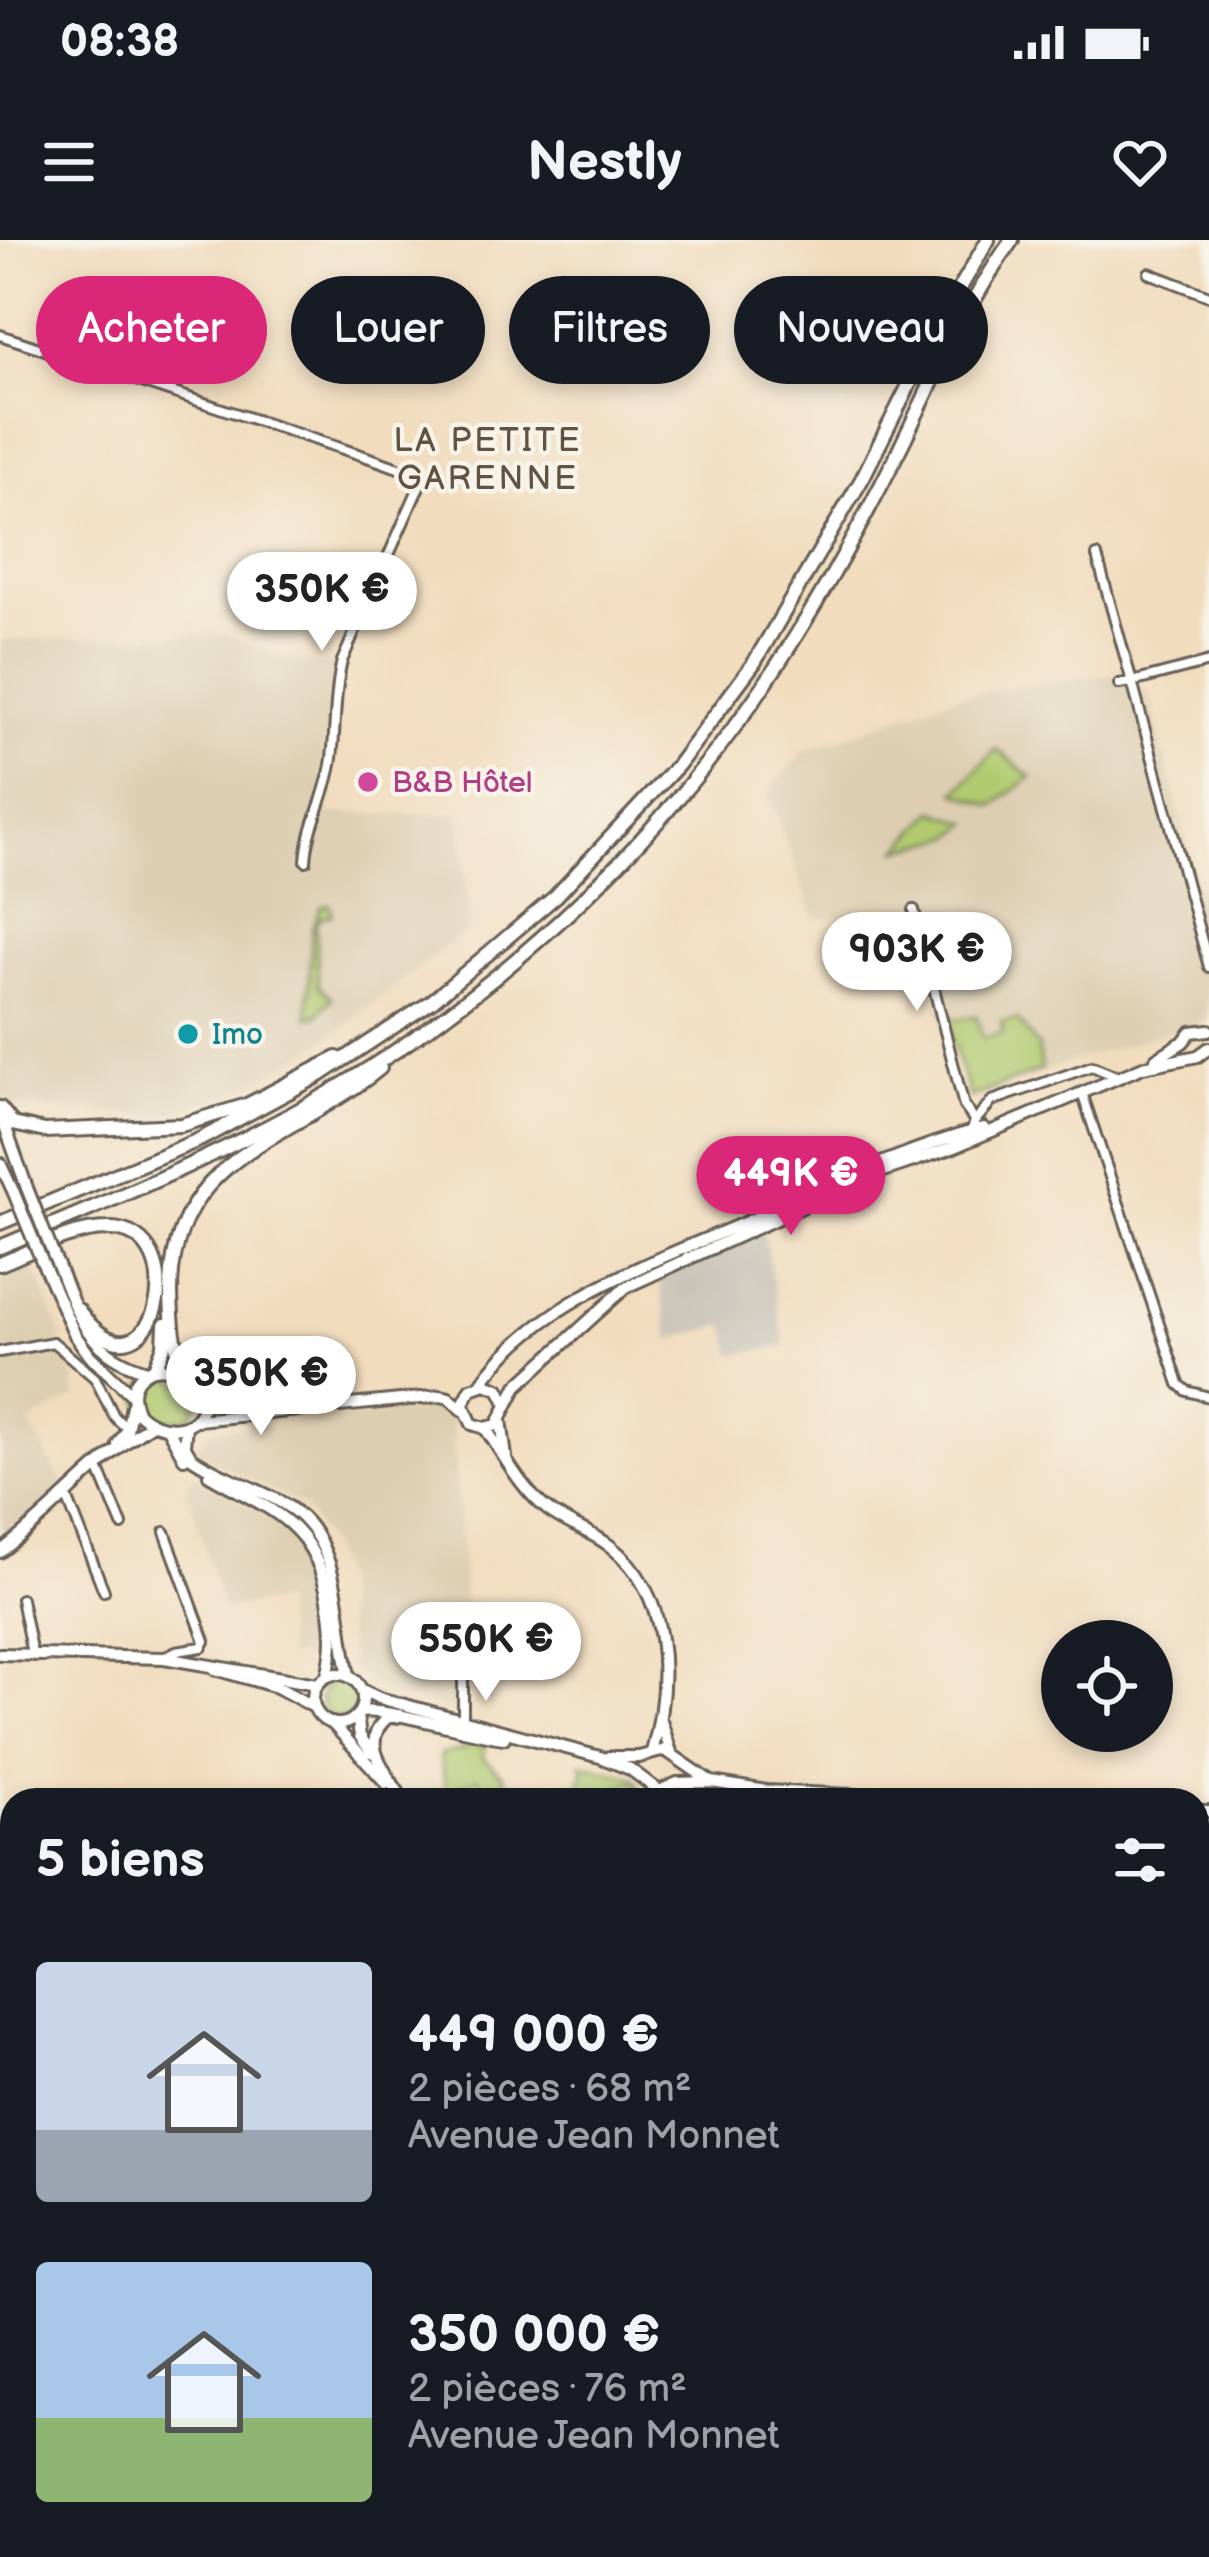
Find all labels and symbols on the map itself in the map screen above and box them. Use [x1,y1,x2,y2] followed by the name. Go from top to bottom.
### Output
[393,421,583,499] district label: LA PETITE GARENNE
[224,552,420,654] pin: 350K €
[392,765,532,801] place label: B&B Hôtel
[355,769,381,795] marker: B&B Hôtel
[819,912,1015,1014] pin: 903K €
[212,1017,263,1053] place label: Imo
[175,1021,201,1047] marker: Imo
[693,1136,889,1238] pin: 449K €
[163,1336,359,1438] pin: 350K €
[388,1602,584,1704] pin: 550K €

